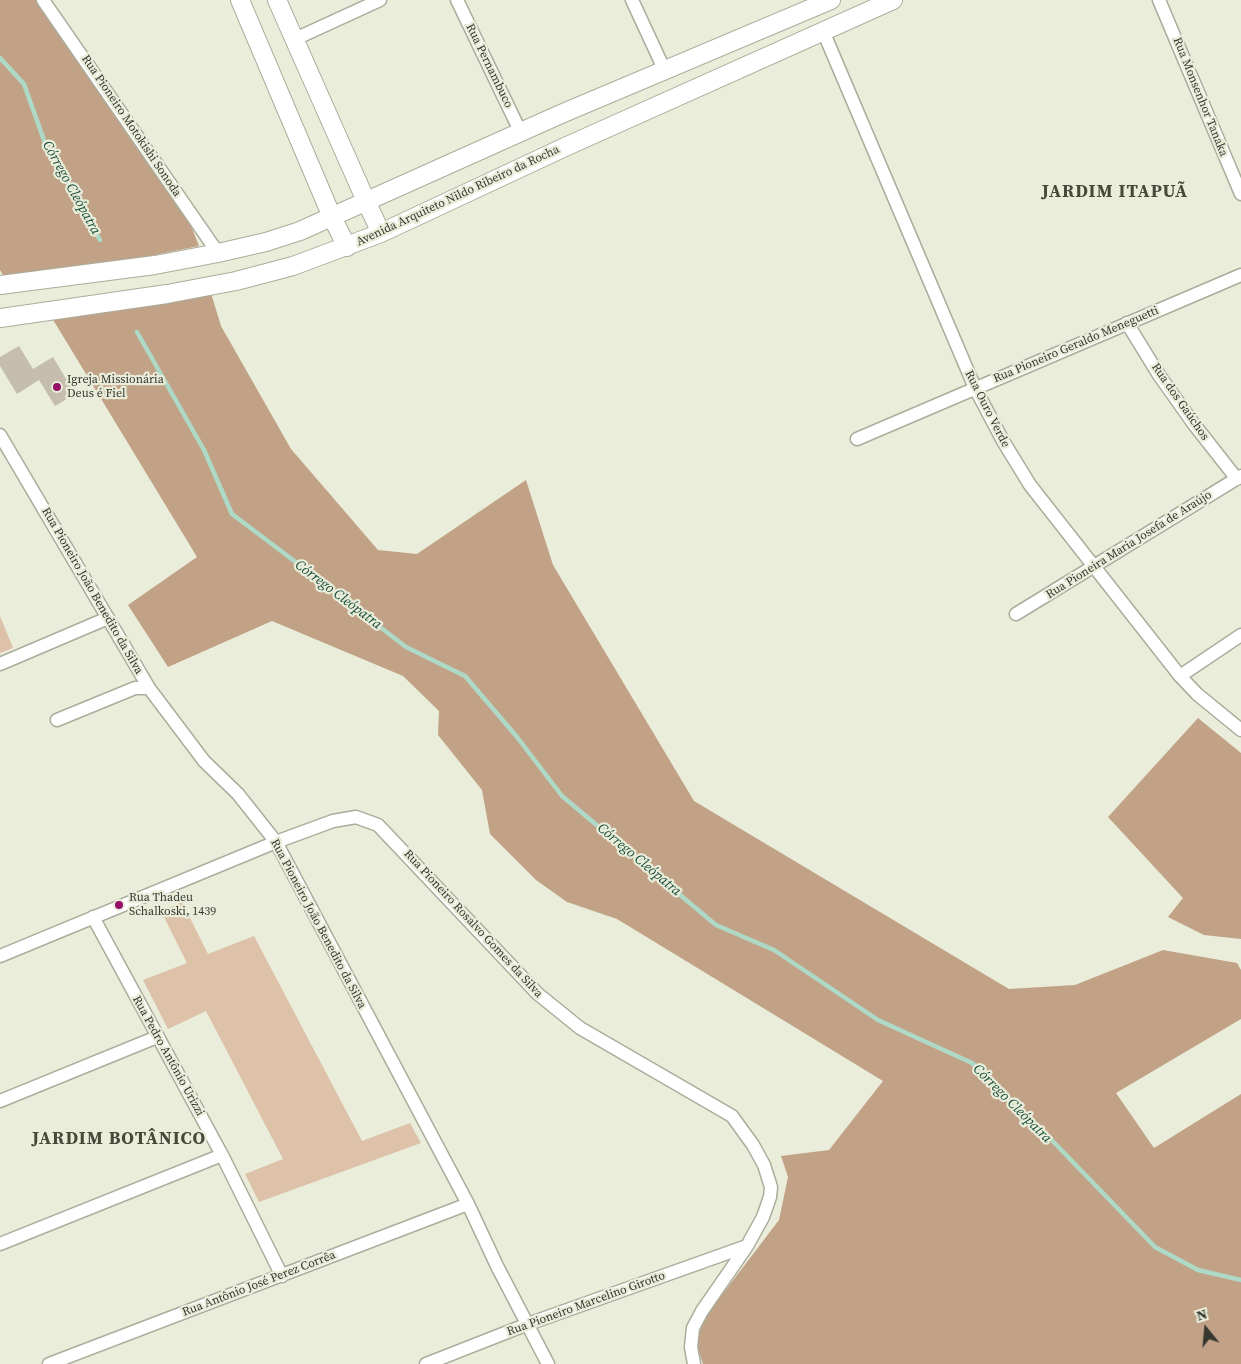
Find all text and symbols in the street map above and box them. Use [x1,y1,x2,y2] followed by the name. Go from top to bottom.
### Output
[462,22,516,110] street label: Rua Pernambuco
[1170,35,1230,159] street label: Rua Monsenhor Tanaka
[78,52,184,200] street label: Rua Pioneiro Motokishi Sonoda
[38,138,104,238] water label: Córrego Cleópatra
[354,142,562,250] street label: Avenida Arquiteto Nildo Ribeiro da Rocha
[1040,181,1190,203] district label: JARDIM ITAPUÃ
[991,304,1161,386] street label: Rua Pioneiro Geraldo Meneguetti
[1148,361,1212,443] street label: Rua dos Gaúchos
[961,368,1013,450] street label: Rua Ouro Verde
[67,373,164,401] place label: Igreja Missionária Deus é Fiel
[51,381,63,393] marker: Igreja Missionária Deus é Fiel
[1043,488,1215,602] street label: Rua Pioneira Maria Josefa de Araújo
[38,505,146,677] street label: Rua Pioneiro João Benedito da Silva
[291,557,385,633] water label: Córrego Cleópatra
[594,820,684,900] water label: Córrego Cleópatra
[267,837,369,1011] street label: Rua Pioneiro João Benedito da Silva
[401,847,545,1001] street label: Rua Pioneiro Rosalvo Gomes da Silva
[129,891,216,919] place label: Rua Thadeu Schalkoski, 1439
[113,899,125,911] marker: Rua Thadeu Schalkoski, 1439
[129,993,207,1119] street label: Rua Pedro Antônio Urizzi
[969,1061,1055,1147] water label: Córrego Cleópatra
[30,1128,208,1150] district label: JARDIM BOTÂNICO
[180,1248,338,1320] street label: Rua Antônio José Perez Corrêa
[505,1269,667,1339] street label: Rua Pioneiro Marcelino Girotto
[1181,1304,1231,1354] north arrow
[1194,1304,1209,1326] text: N

